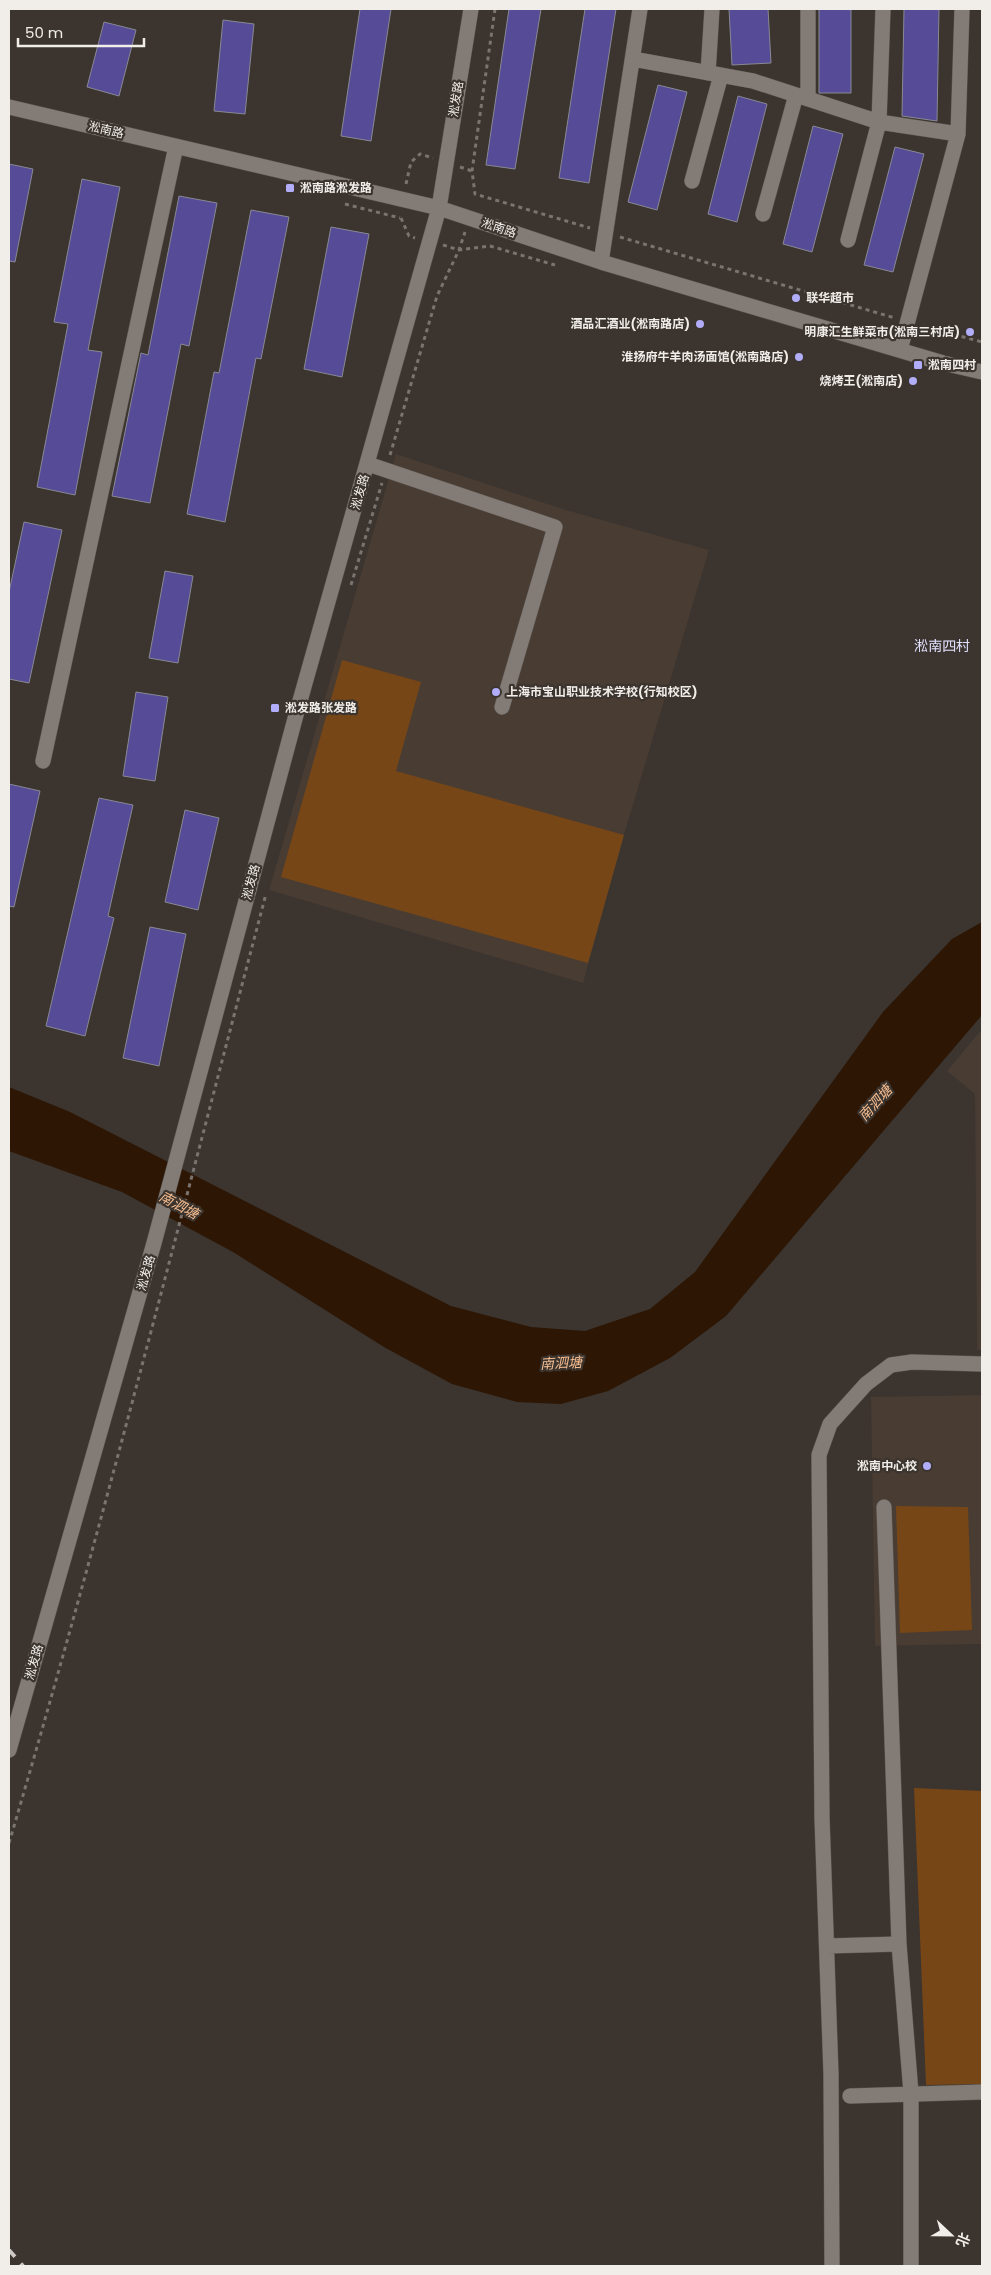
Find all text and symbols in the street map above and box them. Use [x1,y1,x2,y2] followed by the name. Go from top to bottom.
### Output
[18,15,144,47] scale bar
[25,22,63,43] text: 50 m
[444,80,467,118] street label: 淞发路
[87,117,126,142] street label: 淞南路
[300,179,372,196] place label: 淞南路淞发路
[284,182,296,194] marker: 淞南路淞发路
[479,214,519,241] street label: 淞南路
[806,289,854,306] place label: 联华超市
[790,292,802,304] marker: 联华超市
[571,315,690,332] place label: 酒品汇酒业(淞南路店)
[694,318,706,330] marker: 酒品汇酒业(淞南路店)
[805,323,960,340] place label: 明康汇生鲜菜市(淞南三村店)
[964,326,976,338] marker: 明康汇生鲜菜市(淞南三村店)
[622,348,789,365] place label: 淮扬府牛羊肉汤面馆(淞南路店)
[793,351,805,363] marker: 淮扬府牛羊肉汤面馆(淞南路店)
[928,356,976,373] place label: 淞南四村
[912,359,924,371] marker: 淞南四村
[820,372,903,389] place label: 烧烤王(淞南店)
[907,375,919,387] marker: 烧烤王(淞南店)
[346,472,373,512] street label: 淞发路
[914,636,970,656] district label: 淞南四村
[506,683,697,700] place label: 上海市宝山职业技术学校(行知校区)
[490,686,502,698] marker: 上海市宝山职业技术学校(行知校区)
[285,699,357,716] place label: 淞发路张发路
[269,702,281,714] marker: 淞发路张发路
[238,862,263,901] street label: 淞发路
[854,1079,898,1125] water label: 南泗塘
[156,1186,204,1225] water label: 南泗塘
[132,1253,159,1293] street label: 淞发路
[540,1352,584,1374] water label: 南泗塘
[857,1457,917,1474] place label: 淞南中心校
[921,1460,933,1472] marker: 淞南中心校
[20,1642,47,1682] street label: 淞发路
[926,2210,976,2260] north arrow
[951,2230,975,2250] text: 北

